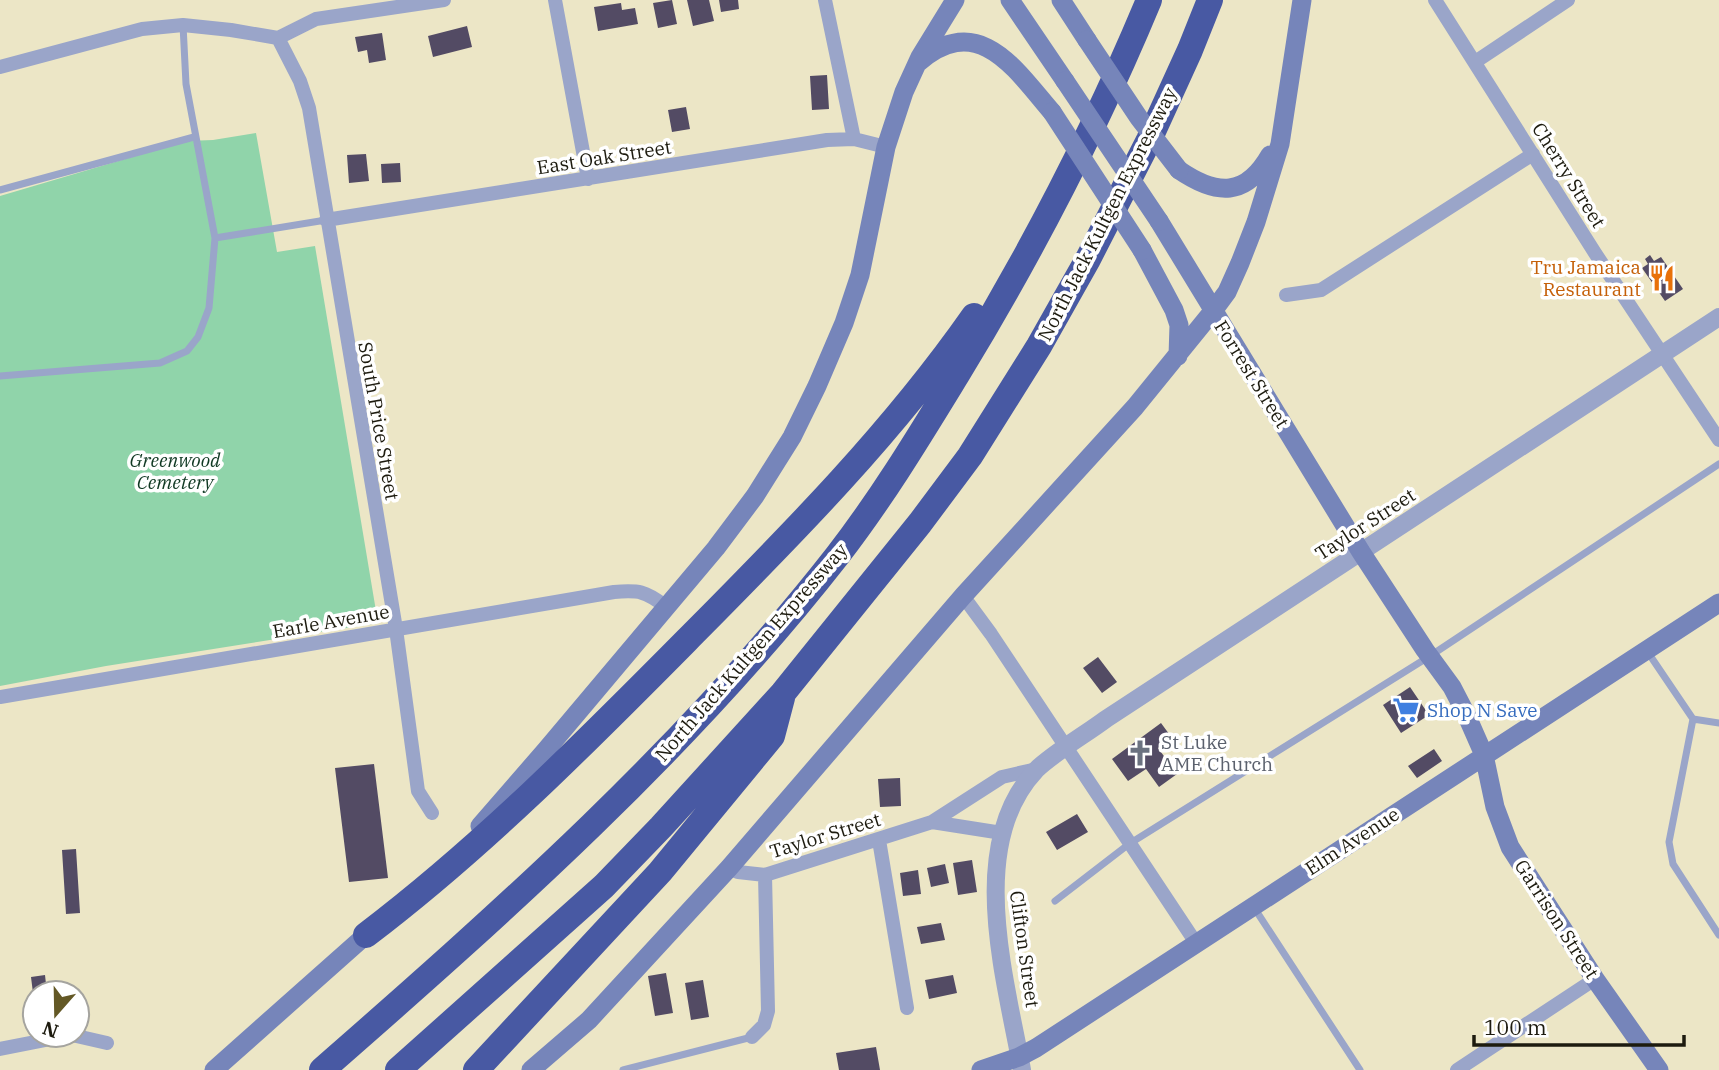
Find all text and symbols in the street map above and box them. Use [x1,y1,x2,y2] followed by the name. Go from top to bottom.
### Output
[1032,82,1182,345] street label: North Jack Kultgen Expressway
[1527,118,1611,232] street label: Cherry Street
[535,134,673,179] street label: East Oak Street
[1530,255,1641,301] place label: Tru Jamaica Restaurant
[1647,263,1677,293] restaurant icon: Tru Jamaica Restaurant
[1209,316,1295,433] street label: Forrest Street
[353,340,405,502] street label: South Price Street
[130,448,221,494] park label: Greenwood Cemetery
[1310,483,1420,565] street label: Taylor Street
[650,537,853,766] street label: North Jack Kultgen Expressway
[271,599,391,643] street label: Earle Avenue
[1391,695,1421,725] supermarket icon: Shop N Save
[1427,698,1537,722] place label: Shop N Save
[1161,730,1273,776] place label: St Luke AME Church
[1125,738,1155,768] church icon: St Luke AME Church
[1301,802,1403,880] street label: Elm Avenue
[767,807,884,863] street label: Taylor Street
[1510,855,1605,983] street label: Garrison Street
[1005,889,1045,1009] street label: Clifton Street
[21,979,91,1049] north arrow
[1474,1004,1684,1048] scale bar
[1484,1013,1547,1041] text: 100 m
[39,1016,61,1044] text: N

